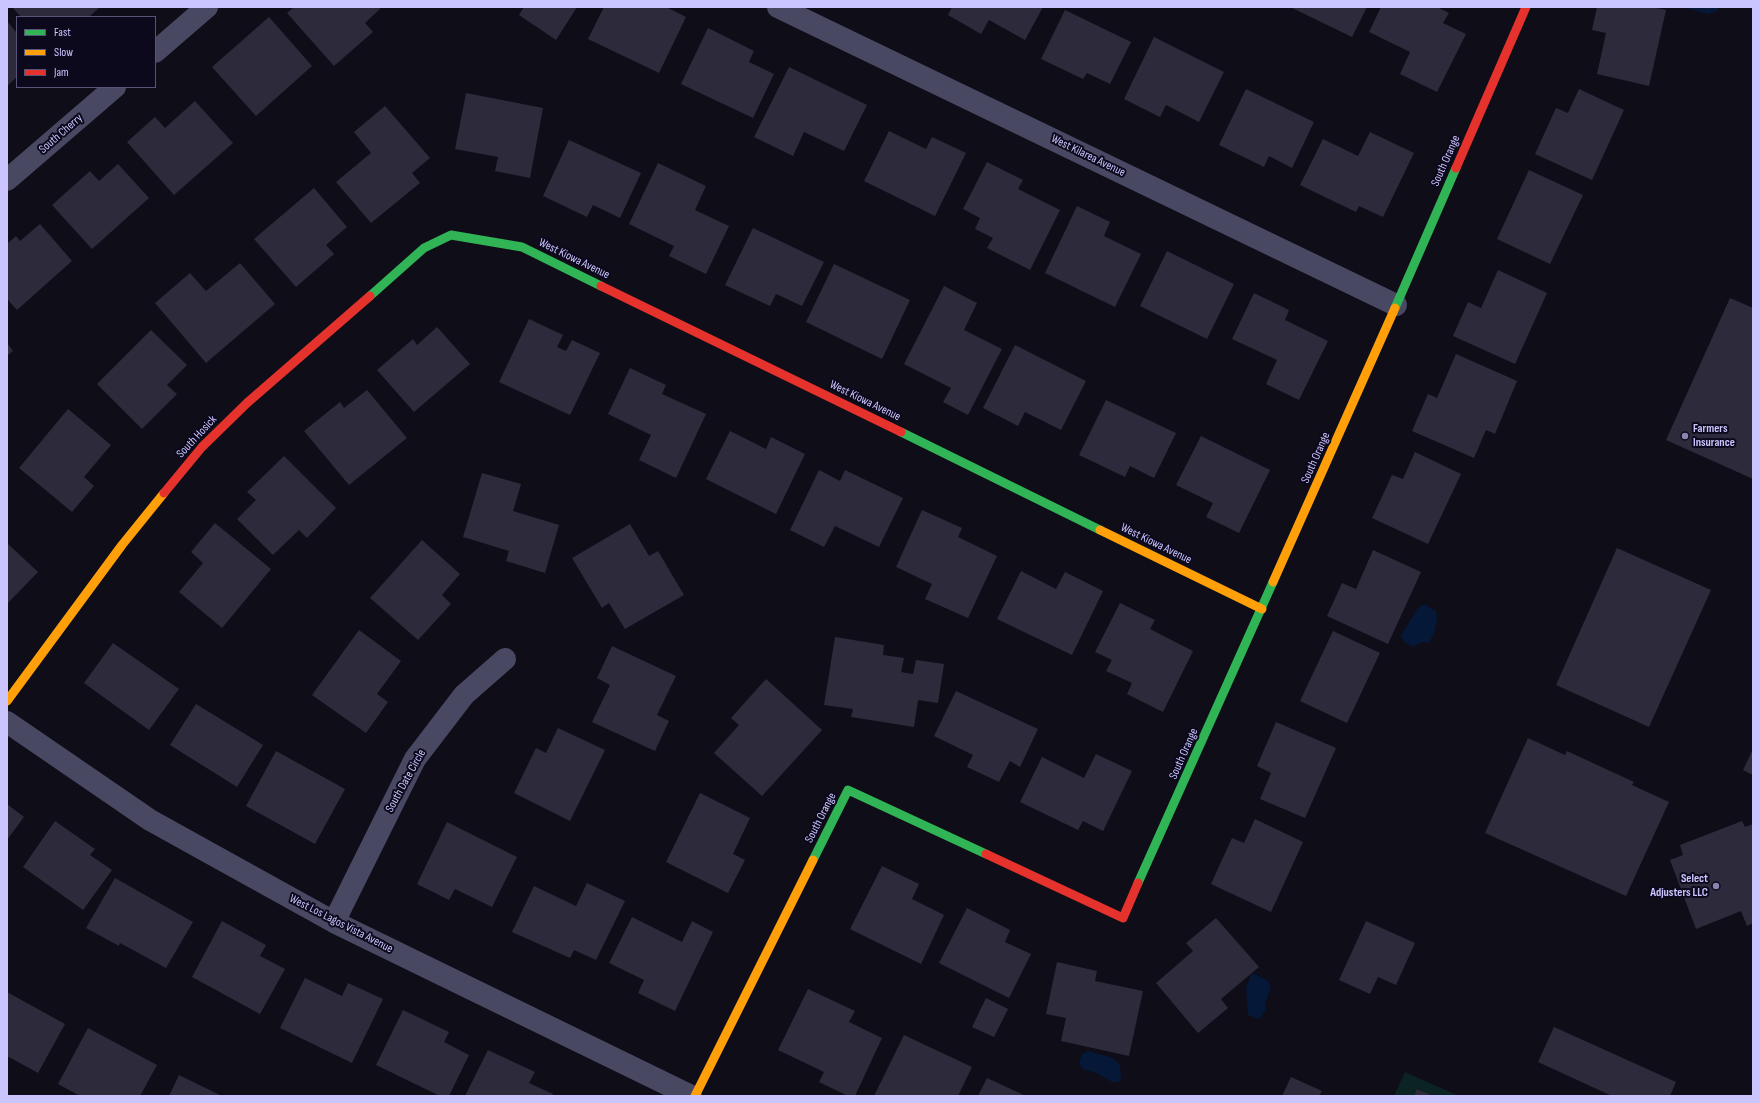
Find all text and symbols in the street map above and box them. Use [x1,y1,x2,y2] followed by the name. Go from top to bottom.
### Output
[16,16,156,88] legend
[54,25,71,40] text: Fast
[54,45,73,60] text: Slow
[54,65,69,80] text: Jam
[36,111,86,157] street label: South Cherry
[1049,132,1127,180] street label: West Kilarea Avenue
[1428,133,1464,189] street label: South Orange
[536,236,612,282] street label: West Kiowa Avenue
[827,378,903,424] street label: West Kiowa Avenue
[174,413,220,461] street label: South Hosick
[1693,422,1735,450] place label: Farmers Insurance
[1298,430,1334,486] street label: South Orange
[1680,431,1690,441] marker: Farmers Insurance
[1118,521,1194,567] street label: West Kiowa Avenue
[1166,726,1202,782] street label: South Orange
[383,747,429,815] street label: South Date Circle
[802,791,840,845] street label: South Orange
[1650,872,1708,900] place label: Select Adjusters LLC
[1711,881,1721,891] marker: Select Adjusters LLC
[287,892,395,956] street label: West Los Lagos Vista Avenue

